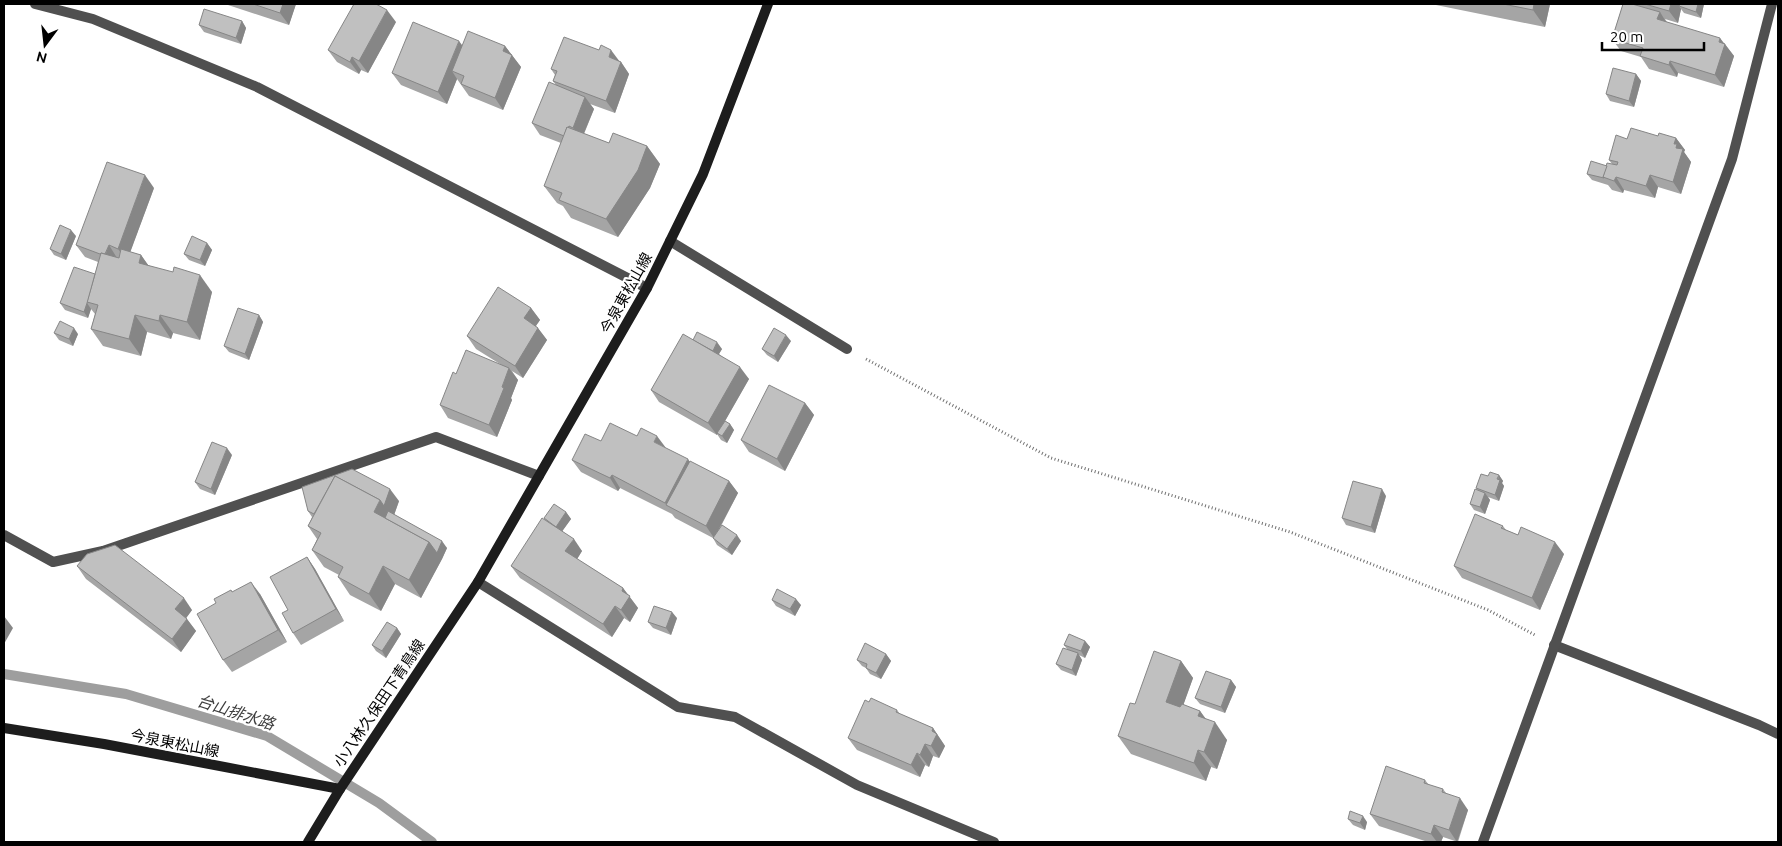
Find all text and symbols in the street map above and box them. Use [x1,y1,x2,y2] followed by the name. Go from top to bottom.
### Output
[20,20,70,70] north arrow
[1602,20,1704,52] scale bar
[1610,28,1643,45] text: 20 m
[35,48,49,67] text: N
[597,250,655,336] street label: 今泉東松山線
[330,636,428,770] street label: 小八林久保田下青鳥線
[195,691,279,734] water label: 台山排水路
[129,726,221,760] street label: 今泉東松山線

